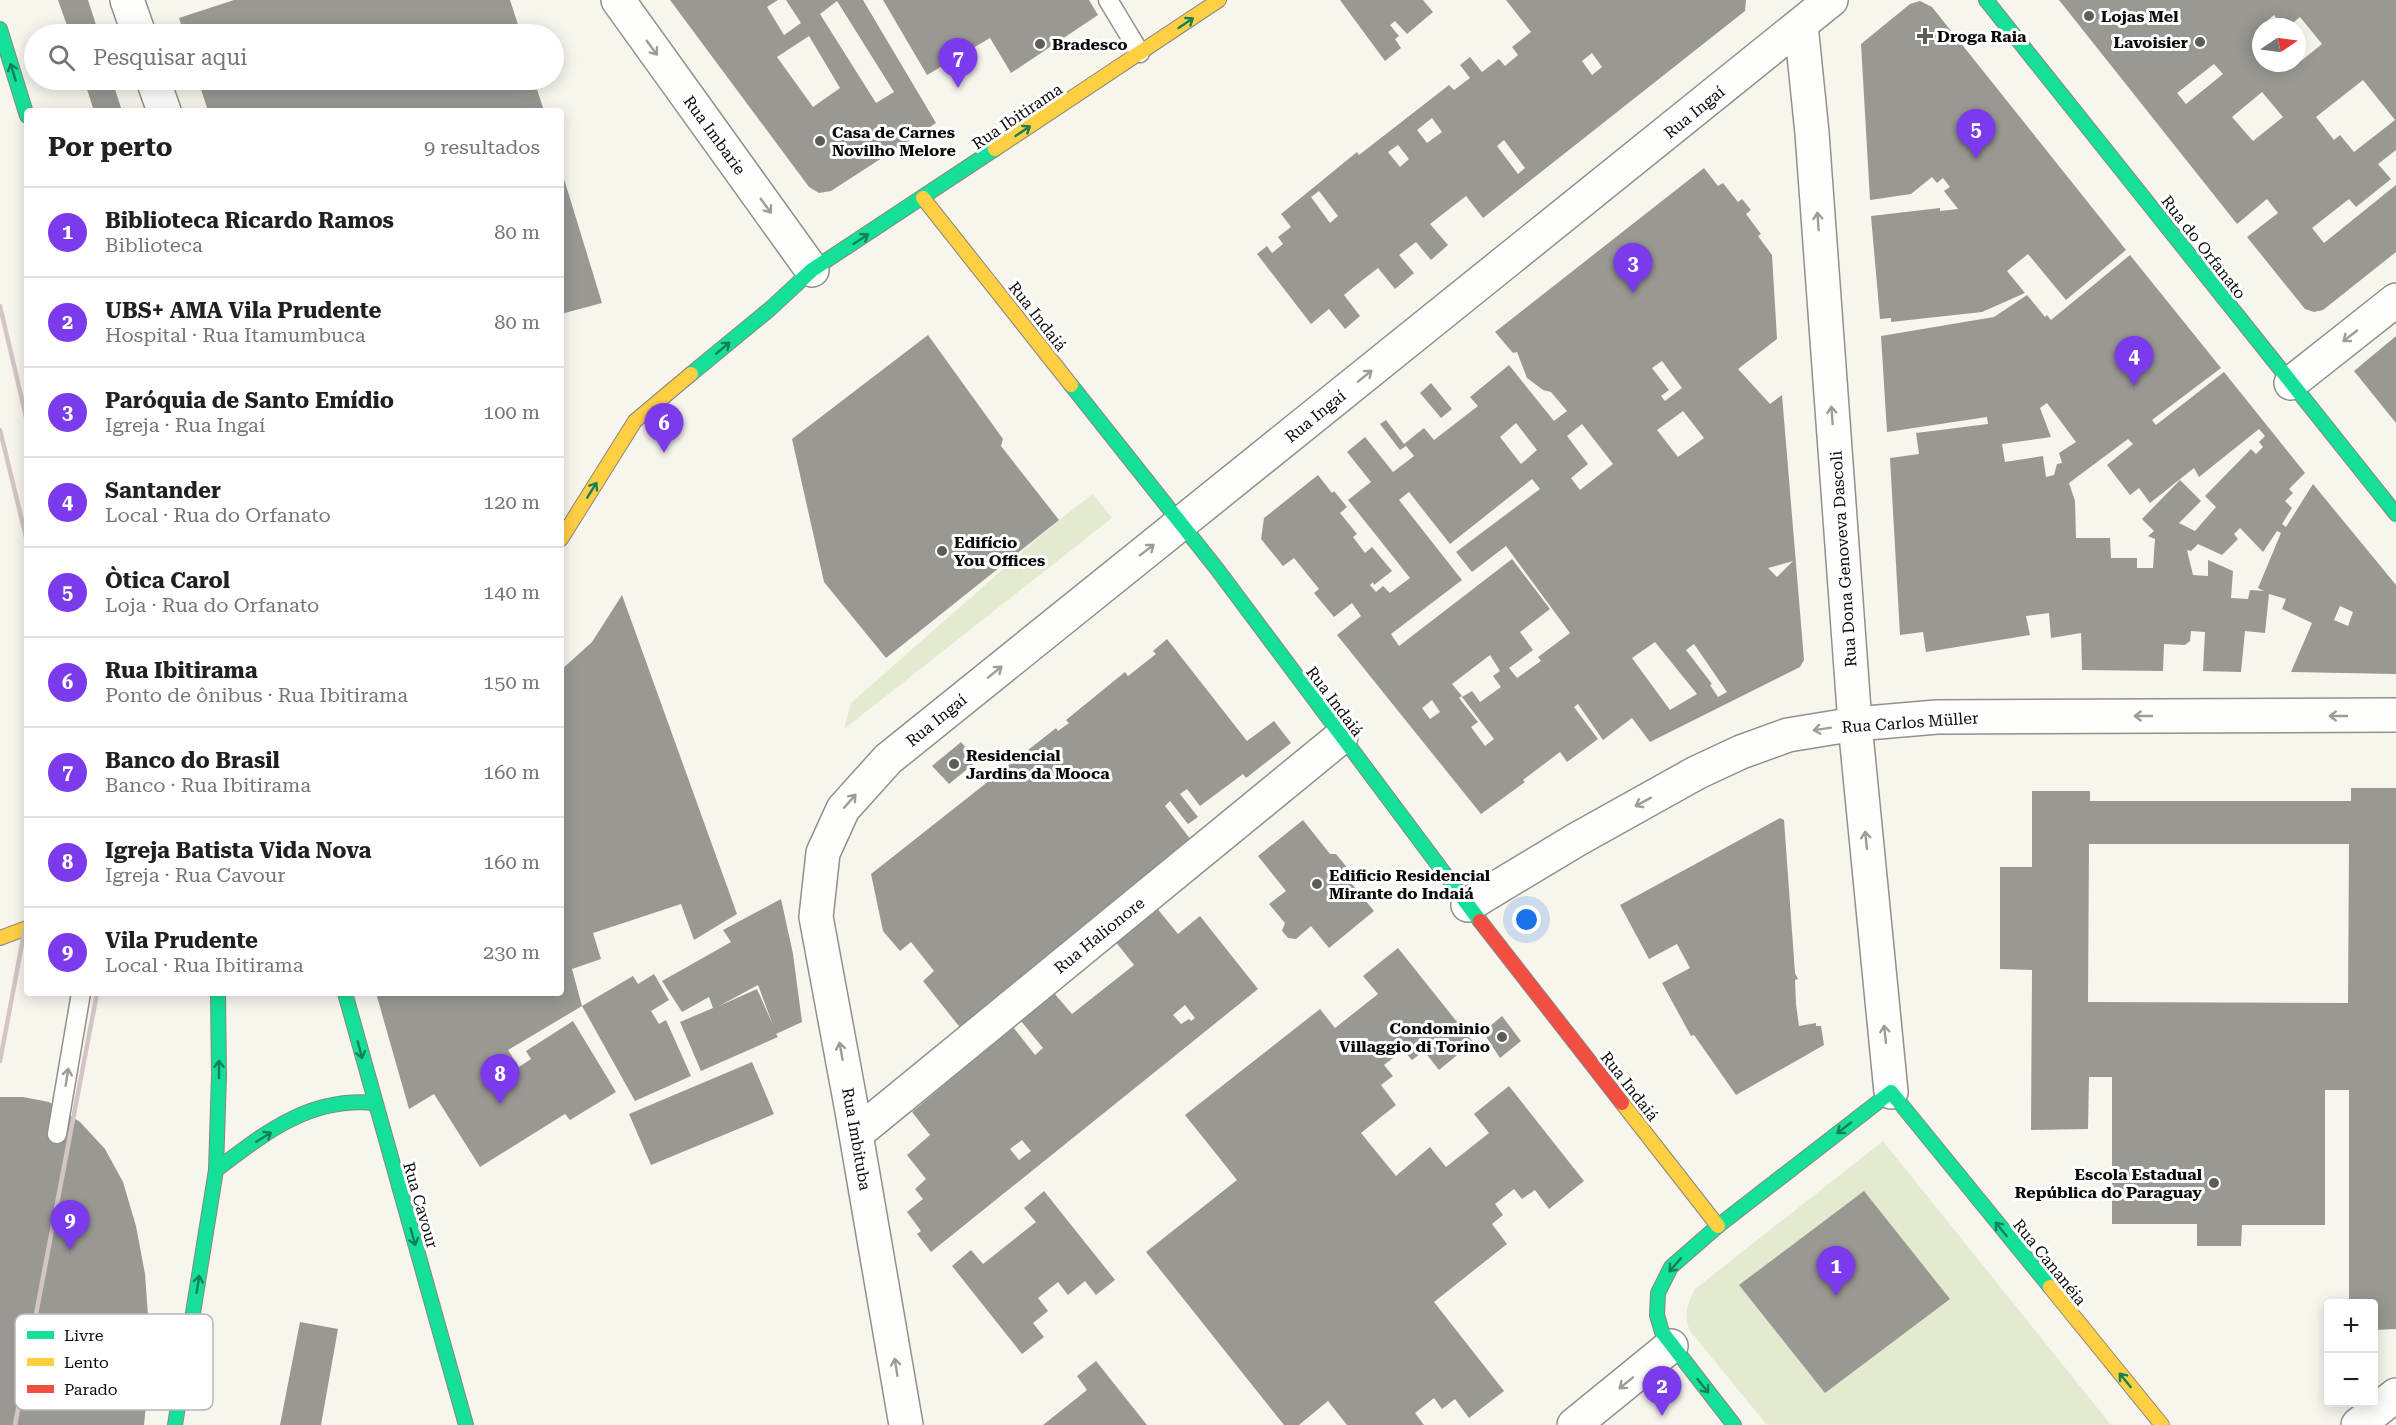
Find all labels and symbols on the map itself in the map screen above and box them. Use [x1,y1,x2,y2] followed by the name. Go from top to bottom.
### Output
[2101,7,2179,26] place label: Lojas Mel
[2082,9,2096,23] marker: Lojas Mel
[1177,17,1193,29] one-way arrow
[2252,18,2306,72] north arrow
[1937,27,2027,46] place label: Droga Raia
[1918,29,1932,43] marker: Droga Raia
[2114,33,2188,52] place label: Lavoisier
[1052,35,1128,54] place label: Bradesco
[2193,35,2207,49] marker: Lavoisier
[1033,37,1047,51] marker: Bradesco
[938,38,978,88] pin: 7
[646,39,658,55] one-way arrow
[7,63,18,82] one-way arrow
[969,79,1066,153] street label: Rua Ibitirama
[1660,82,1728,143] street label: Rua Ingaí
[680,92,750,179] street label: Rua Imbarie
[1956,110,1996,159] pin: 5
[832,123,956,160] place label: Casa de Carnes Novilho Melore
[1015,125,1031,137] one-way arrow
[813,134,827,148] marker: Casa de Carnes Novilho Melore
[2157,192,2250,303] street label: Rua do Orfanato
[760,198,772,214] one-way arrow
[1812,211,1823,231] one-way arrow
[852,232,869,244] one-way arrow
[1614,244,1652,293] pin: 3
[1005,278,1071,355] street label: Rua Indaiá
[2342,330,2358,343] one-way arrow
[2114,336,2154,386] pin: 4
[715,342,731,355] one-way arrow
[1357,370,1373,383] one-way arrow
[1281,386,1349,447] street label: Rua Ingaí
[644,404,684,453] pin: 6
[1827,406,1838,425] one-way arrow
[1826,450,1861,668] street label: Rua Dona Genoveva Dascoli
[586,482,598,499] one-way arrow
[954,533,1045,570] place label: Edifício You Offices
[1139,543,1155,556] one-way arrow
[935,544,949,558] marker: Edifício You Offices
[1302,663,1367,740] street label: Rua Indaiá
[987,665,1002,679] one-way arrow
[902,690,970,751] street label: Rua Ingaí
[1841,708,1979,737] street label: Rua Carlos Müller
[2328,710,2348,722] one-way arrow
[2133,711,2153,722] one-way arrow
[1813,724,1833,735] one-way arrow
[966,746,1110,783] place label: Residencial Jardins da Mooca
[947,757,961,771] marker: Residencial Jardins da Mooca
[843,794,857,809] one-way arrow
[1635,796,1652,808] one-way arrow
[1860,830,1871,850] one-way arrow
[1329,866,1491,903] place label: Edificio Residencial Mirante do Indaiá
[1310,877,1324,891] marker: Edificio Residencial Mirante do Indaiá
[1050,893,1148,978] street label: Rua Halionore
[1512,905,1541,934] your location
[1339,1019,1490,1056] place label: Condominio Villaggio di Torino
[1879,1024,1890,1044] one-way arrow
[1495,1030,1509,1044] marker: Condominio Villaggio di Torino
[355,1040,366,1059] one-way arrow
[835,1042,846,1061] one-way arrow
[1597,1048,1663,1125] street label: Rua Indaiá
[480,1054,520,1104] pin: 8
[213,1060,225,1080] one-way arrow
[61,1067,72,1087] one-way arrow
[838,1086,875,1192] street label: Rua Imbituba
[1837,1121,1853,1134] one-way arrow
[255,1130,272,1142] one-way arrow
[399,1160,442,1251] street label: Rua Cavour
[2015,1165,2203,1202] place label: Escola Estadual República do Paraguay
[2207,1176,2221,1190] marker: Escola Estadual República do Paraguay
[50,1200,90,1250] pin: 9
[2009,1215,2090,1310] street label: Rua Cananéia
[1995,1221,2008,1237] one-way arrow
[407,1227,419,1246] one-way arrow
[1816,1246,1856,1296] pin: 1
[1668,1258,1682,1273] one-way arrow
[192,1275,203,1295] one-way arrow
[15,1314,213,1410] legend
[64,1326,104,1345] text: Livre
[64,1353,109,1372] text: Lento
[890,1358,901,1378] one-way arrow
[1642,1366,1682,1416] pin: 2
[2118,1372,2131,1388] one-way arrow
[1619,1376,1634,1390] one-way arrow
[1696,1377,1709,1393] one-way arrow
[64,1380,118,1399] text: Parado

